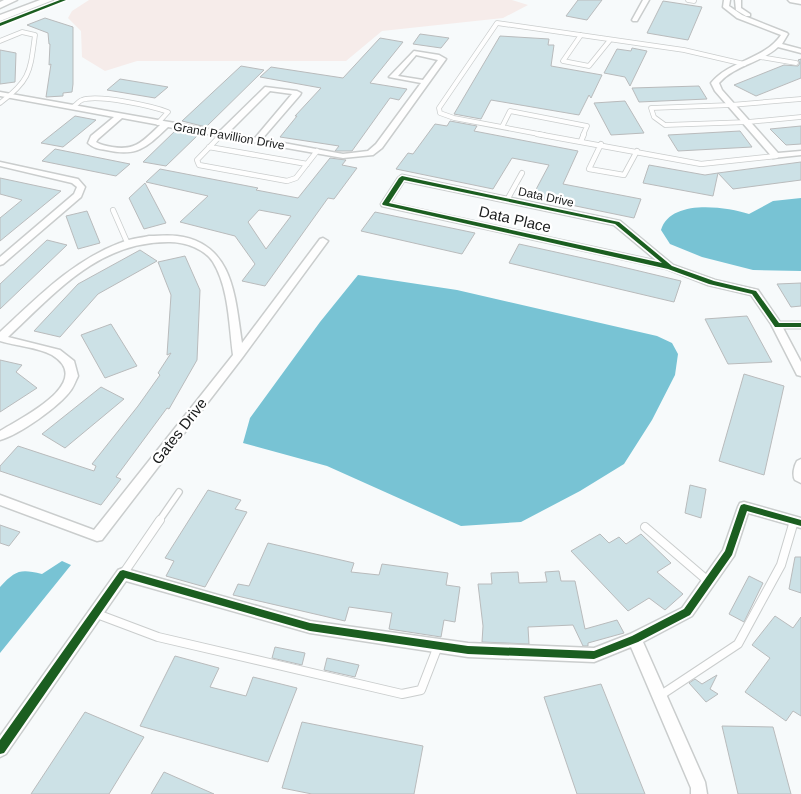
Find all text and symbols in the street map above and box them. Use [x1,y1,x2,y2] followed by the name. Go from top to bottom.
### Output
[172,119,286,153] street label: Grand Pavillion Drive
[517,184,575,210] street label: Data Drive
[477,202,553,236] street label: Data Place
[148,395,210,467] street label: Gates Drive

